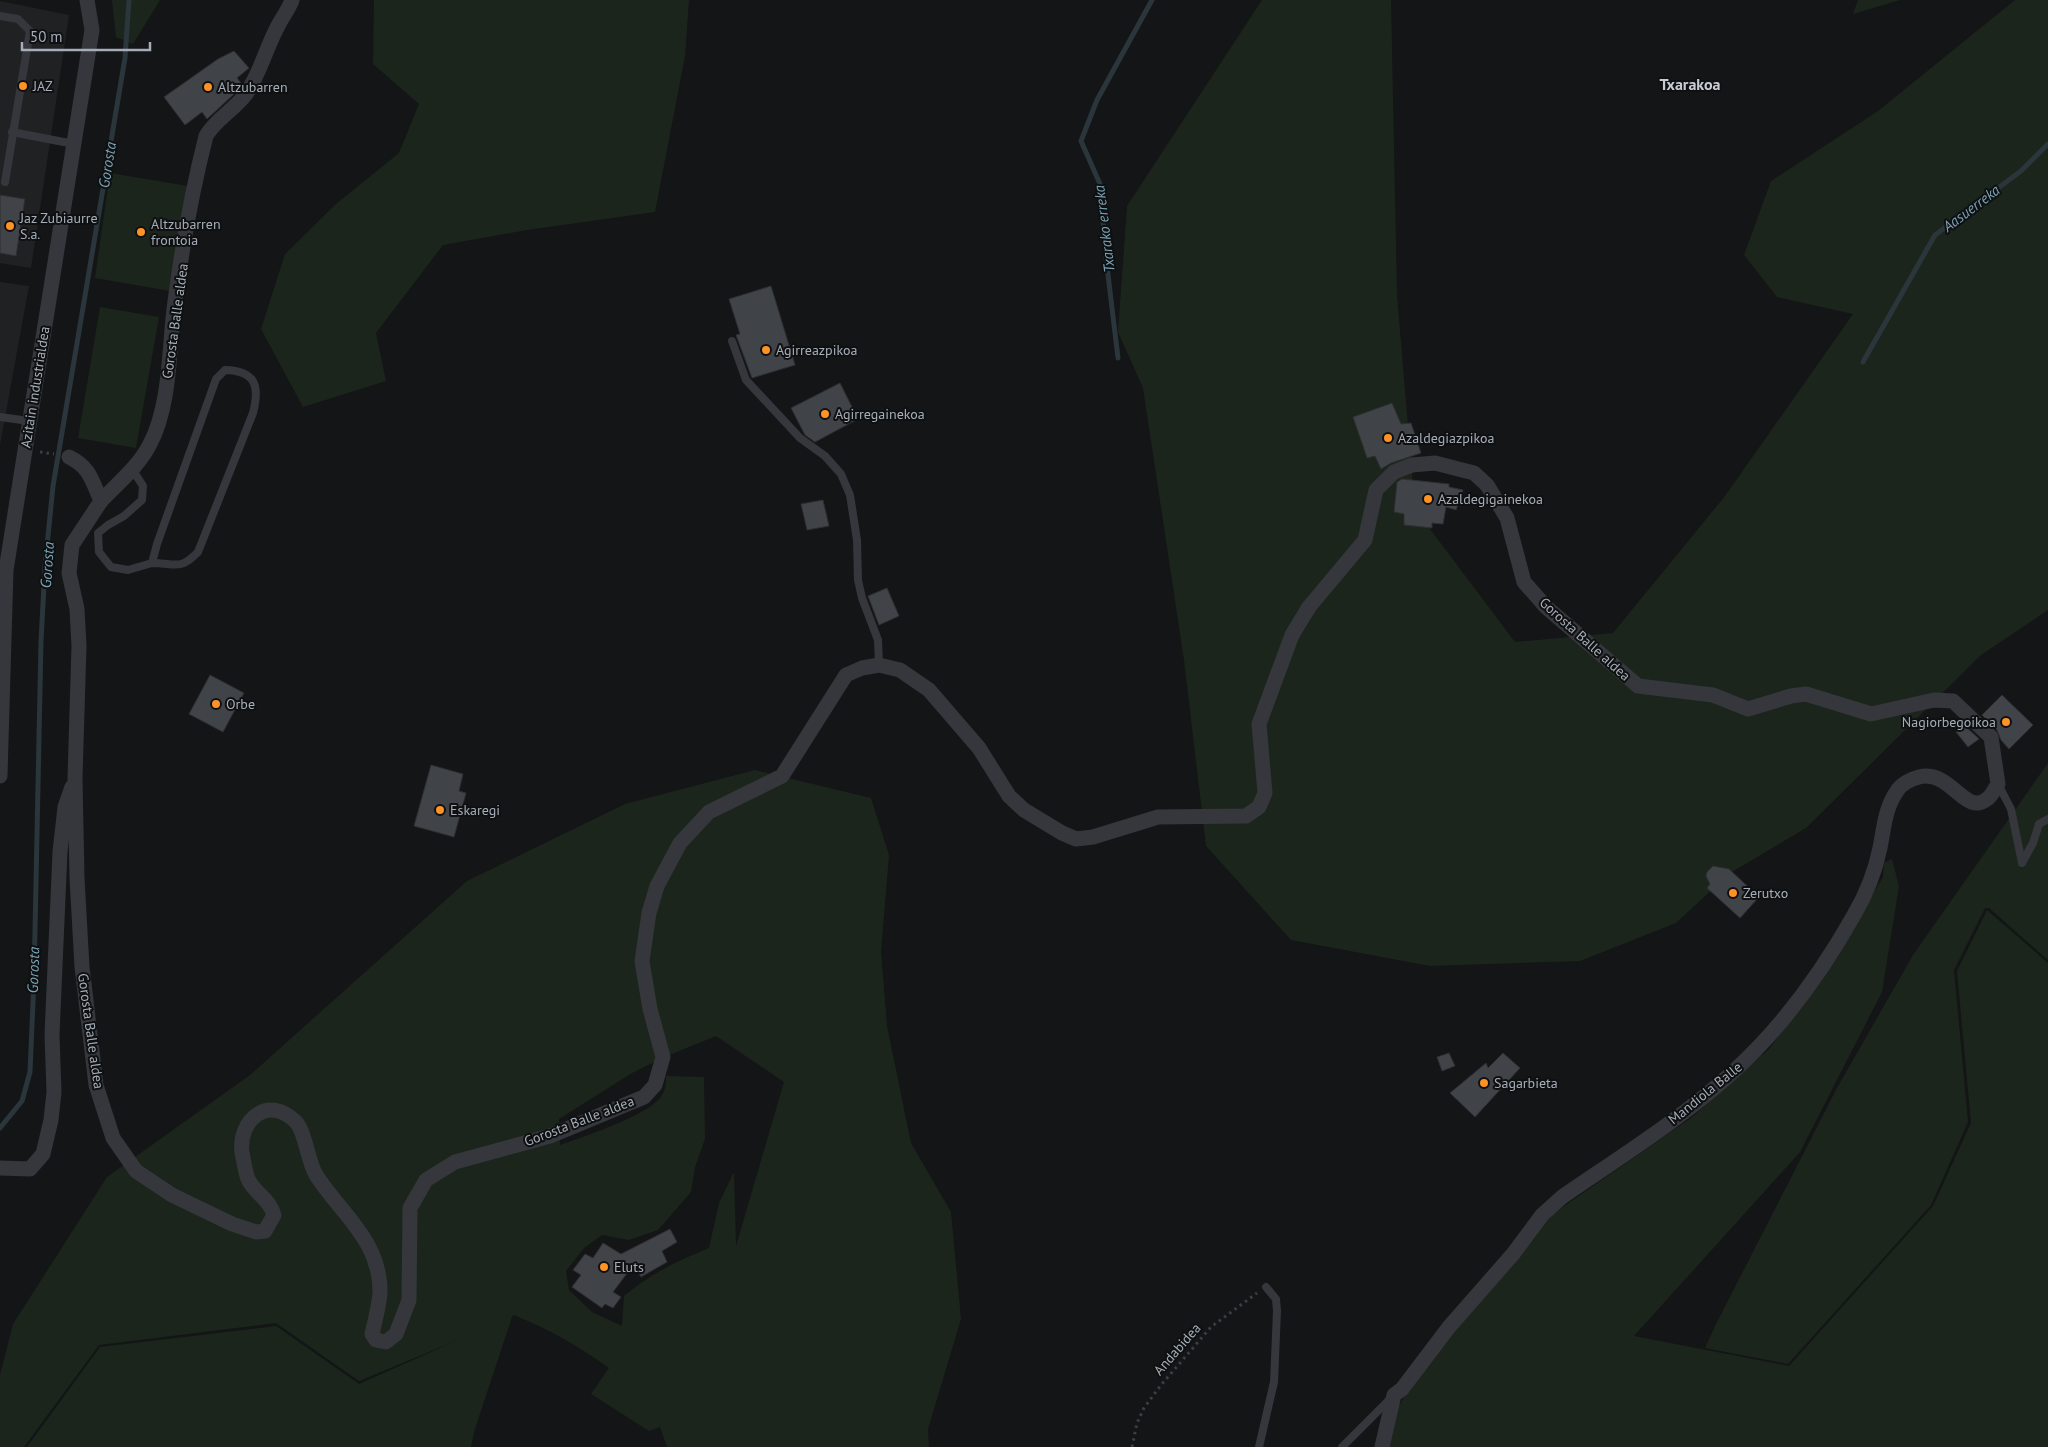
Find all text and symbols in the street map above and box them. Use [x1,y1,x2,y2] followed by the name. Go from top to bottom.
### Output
[22,20,150,52] scale bar
[30,27,63,46] text: 50 m
[1659,74,1721,94] district label: Txarakoa
[32,77,53,95] place label: JAZ
[218,78,288,96] place label: Altzubarren
[17,80,29,92] marker: JAZ
[202,81,214,93] marker: Altzubarren
[94,140,120,189] water label: Gorosta
[1938,180,2004,236] water label: Aasuerreka
[1089,184,1119,274] water label: Txarako erreka
[19,209,98,243] place label: Jaz Zubiaurre S.a.
[151,215,221,249] place label: Altzubarren frontoia
[4,220,16,232] marker: Jaz Zubiaurre S.a.
[135,226,147,238] marker: Altzubarren frontoia
[158,262,192,380] street label: Gorosta Balle aldea
[16,325,54,449] street label: Azitain industrialdea
[776,341,857,359] place label: Agirreazpikoa
[760,344,772,356] marker: Agirreazpikoa
[835,405,925,423] place label: Agirregainekoa
[819,408,831,420] marker: Agirregainekoa
[1398,429,1495,447] place label: Azaldegiazpikoa
[1382,432,1394,444] marker: Azaldegiazpikoa
[1438,490,1543,508] place label: Azaldegigainekoa
[1422,493,1434,505] marker: Azaldegigainekoa
[36,540,58,589] water label: Gorosta
[1536,593,1634,685] street label: Gorosta Balle aldea
[226,695,255,713] place label: Orbe
[210,698,222,710] marker: Orbe
[1902,713,1996,731] place label: Nagiorbegoikoa
[2000,716,2012,728] marker: Nagiorbegoikoa
[450,801,500,819] place label: Eskaregi
[434,804,446,816] marker: Eskaregi
[1743,884,1788,902] place label: Zerutxo
[1727,887,1739,899] marker: Zerutxo
[23,946,43,994] water label: Gorosta
[74,972,108,1090] street label: Gorosta Balle aldea
[1664,1058,1746,1128] street label: Mandiola Balle
[1494,1074,1558,1092] place label: Sagarbieta
[1478,1077,1490,1089] marker: Sagarbieta
[521,1092,637,1150] street label: Gorosta Balle aldea
[614,1258,644,1276] place label: Eluts
[598,1261,610,1273] marker: Eluts
[1149,1319,1205,1379] street label: Andabidea

